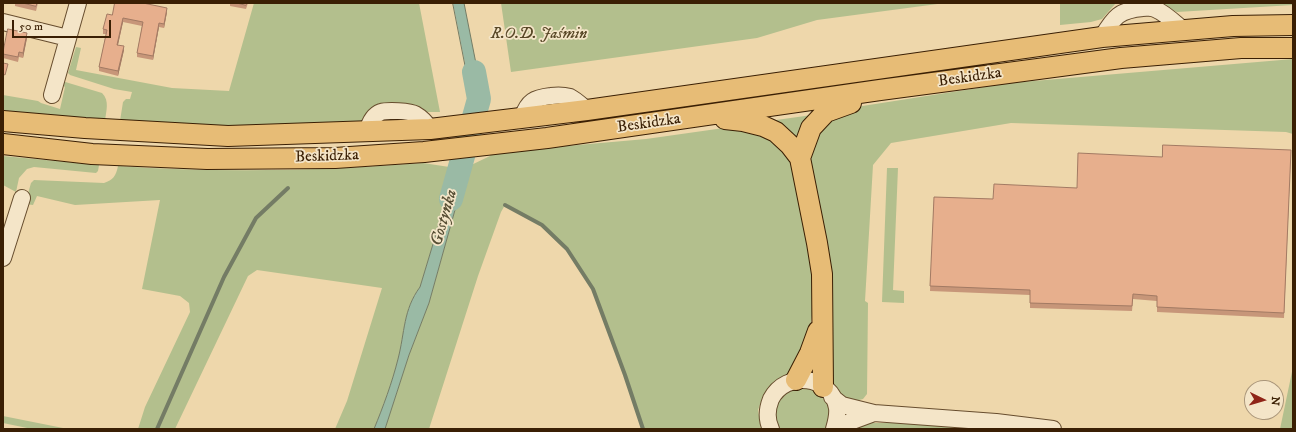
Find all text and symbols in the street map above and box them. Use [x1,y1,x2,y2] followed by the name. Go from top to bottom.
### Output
[14,12,113,38] scale bar
[19,19,43,34] text: 50 m
[491,25,587,45] park label: R.O.D. Jaśmin
[937,64,1003,92] street label: Beskidzka
[616,110,682,138] street label: Beskidzka
[295,146,359,168] street label: Beskidzka
[427,187,463,249] water label: Gostynka
[1244,380,1284,420] north arrow
[1268,396,1282,406] text: N

